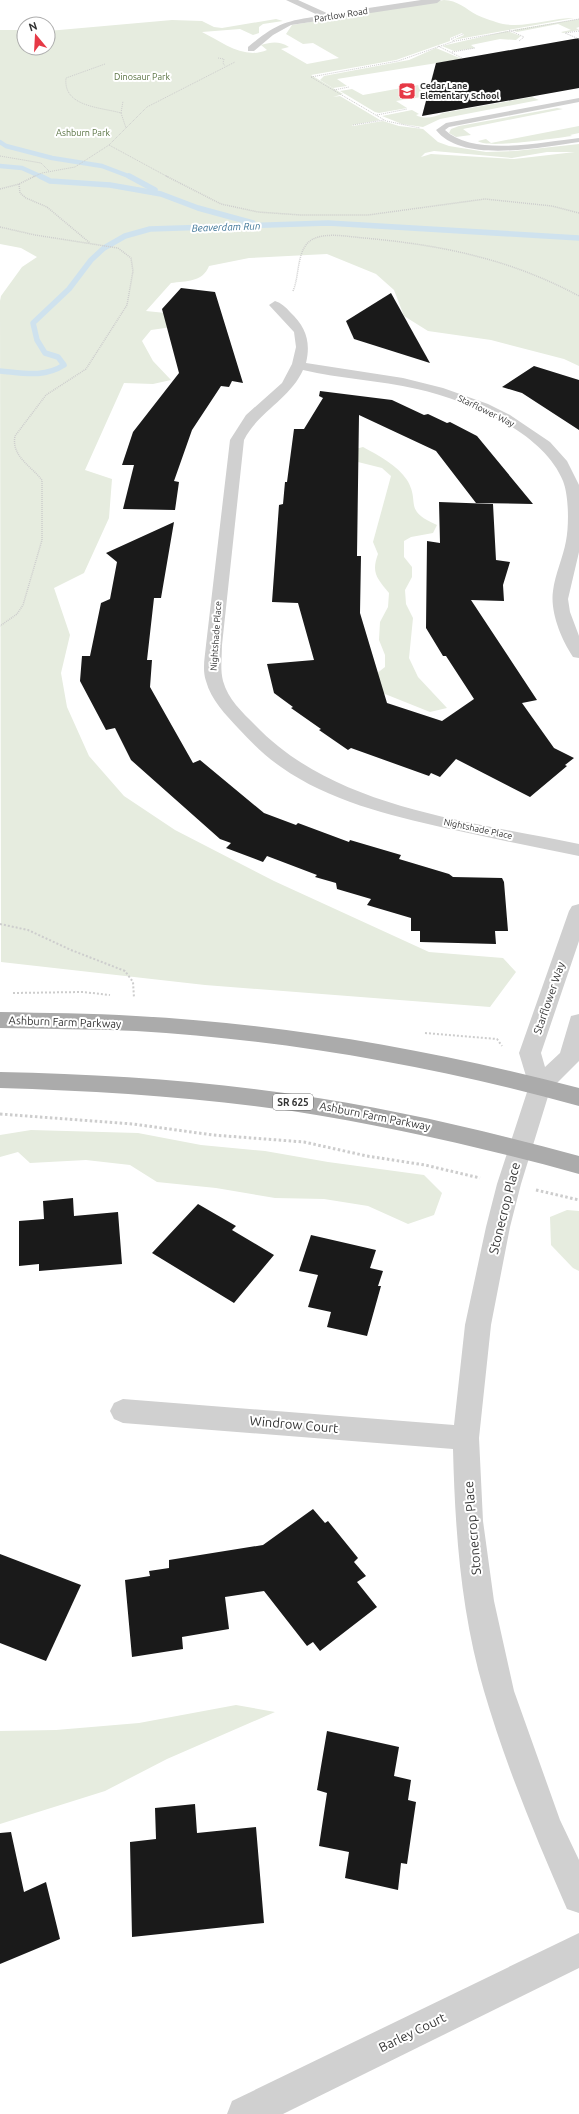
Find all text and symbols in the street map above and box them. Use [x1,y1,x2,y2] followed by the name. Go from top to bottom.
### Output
[313,6,369,24] street label: Partlow Road
[16,16,56,56] north arrow
[27,20,39,33] text: N
[114,72,170,82] park label: Dinosaur Park
[397,81,417,101] school or university icon: Cedar Lane Elementary School
[420,81,500,101] place label: Cedar Lane Elementary School
[56,128,110,138] park label: Ashburn Park
[191,220,261,234] water label: Beaverdam Run
[456,393,517,429] street label: Starflower Way
[209,601,223,671] street label: Nightshade Place
[443,817,513,841] street label: Nightshade Place
[531,960,567,1036] street label: Starflower Way
[9,1014,122,1030] street label: Ashburn Farm Parkway
[273,1094,313,1110] road number: SR 625
[319,1099,432,1133] street label: Ashburn Farm Parkway
[486,1161,522,1255] street label: Stonecrop Place
[249,1413,339,1435] street label: Windrow Court
[461,1480,483,1576] street label: Stonecrop Place
[376,2010,448,2054] street label: Barley Court

